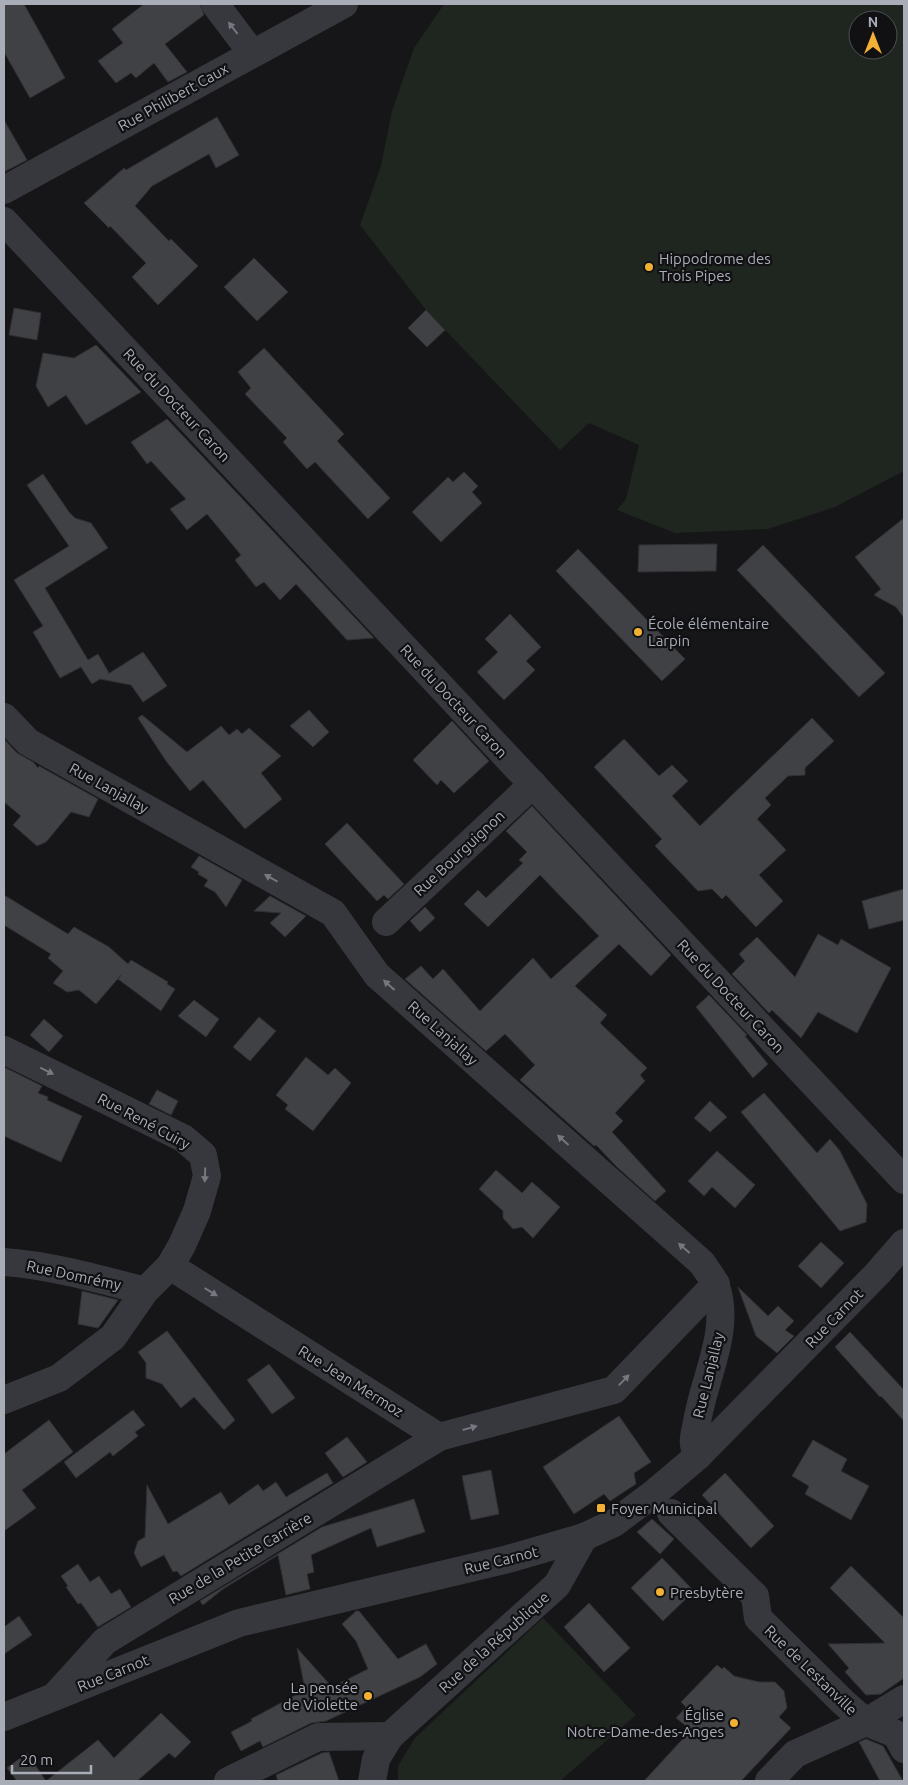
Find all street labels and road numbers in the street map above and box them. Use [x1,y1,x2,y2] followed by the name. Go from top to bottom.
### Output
[115,59,232,134] street label: Rue Philibert Caux
[120,345,234,465] street label: Rue du Docteur Caron
[397,641,511,761] street label: Rue du Docteur Caron
[67,759,151,817] street label: Rue Lanjallay
[410,807,508,899] street label: Rue Bourguignon
[674,936,788,1056] street label: Rue du Docteur Caron
[405,997,481,1069] street label: Rue Lanjallay
[95,1090,193,1152] street label: Rue René Cuiry
[25,1257,123,1293] street label: Rue Domrémy
[802,1285,866,1351] street label: Rue Carnot
[689,1330,727,1420] street label: Rue Lanjallay
[295,1342,407,1420] street label: Rue Jean Mermoz
[166,1509,314,1607] street label: Rue de la Petite Carrière
[462,1543,540,1577] street label: Rue Carnot
[435,1588,553,1696] street label: Rue de la République
[761,1622,861,1718] street label: Rue de Lestanville
[75,1651,151,1695] street label: Rue Carnot

